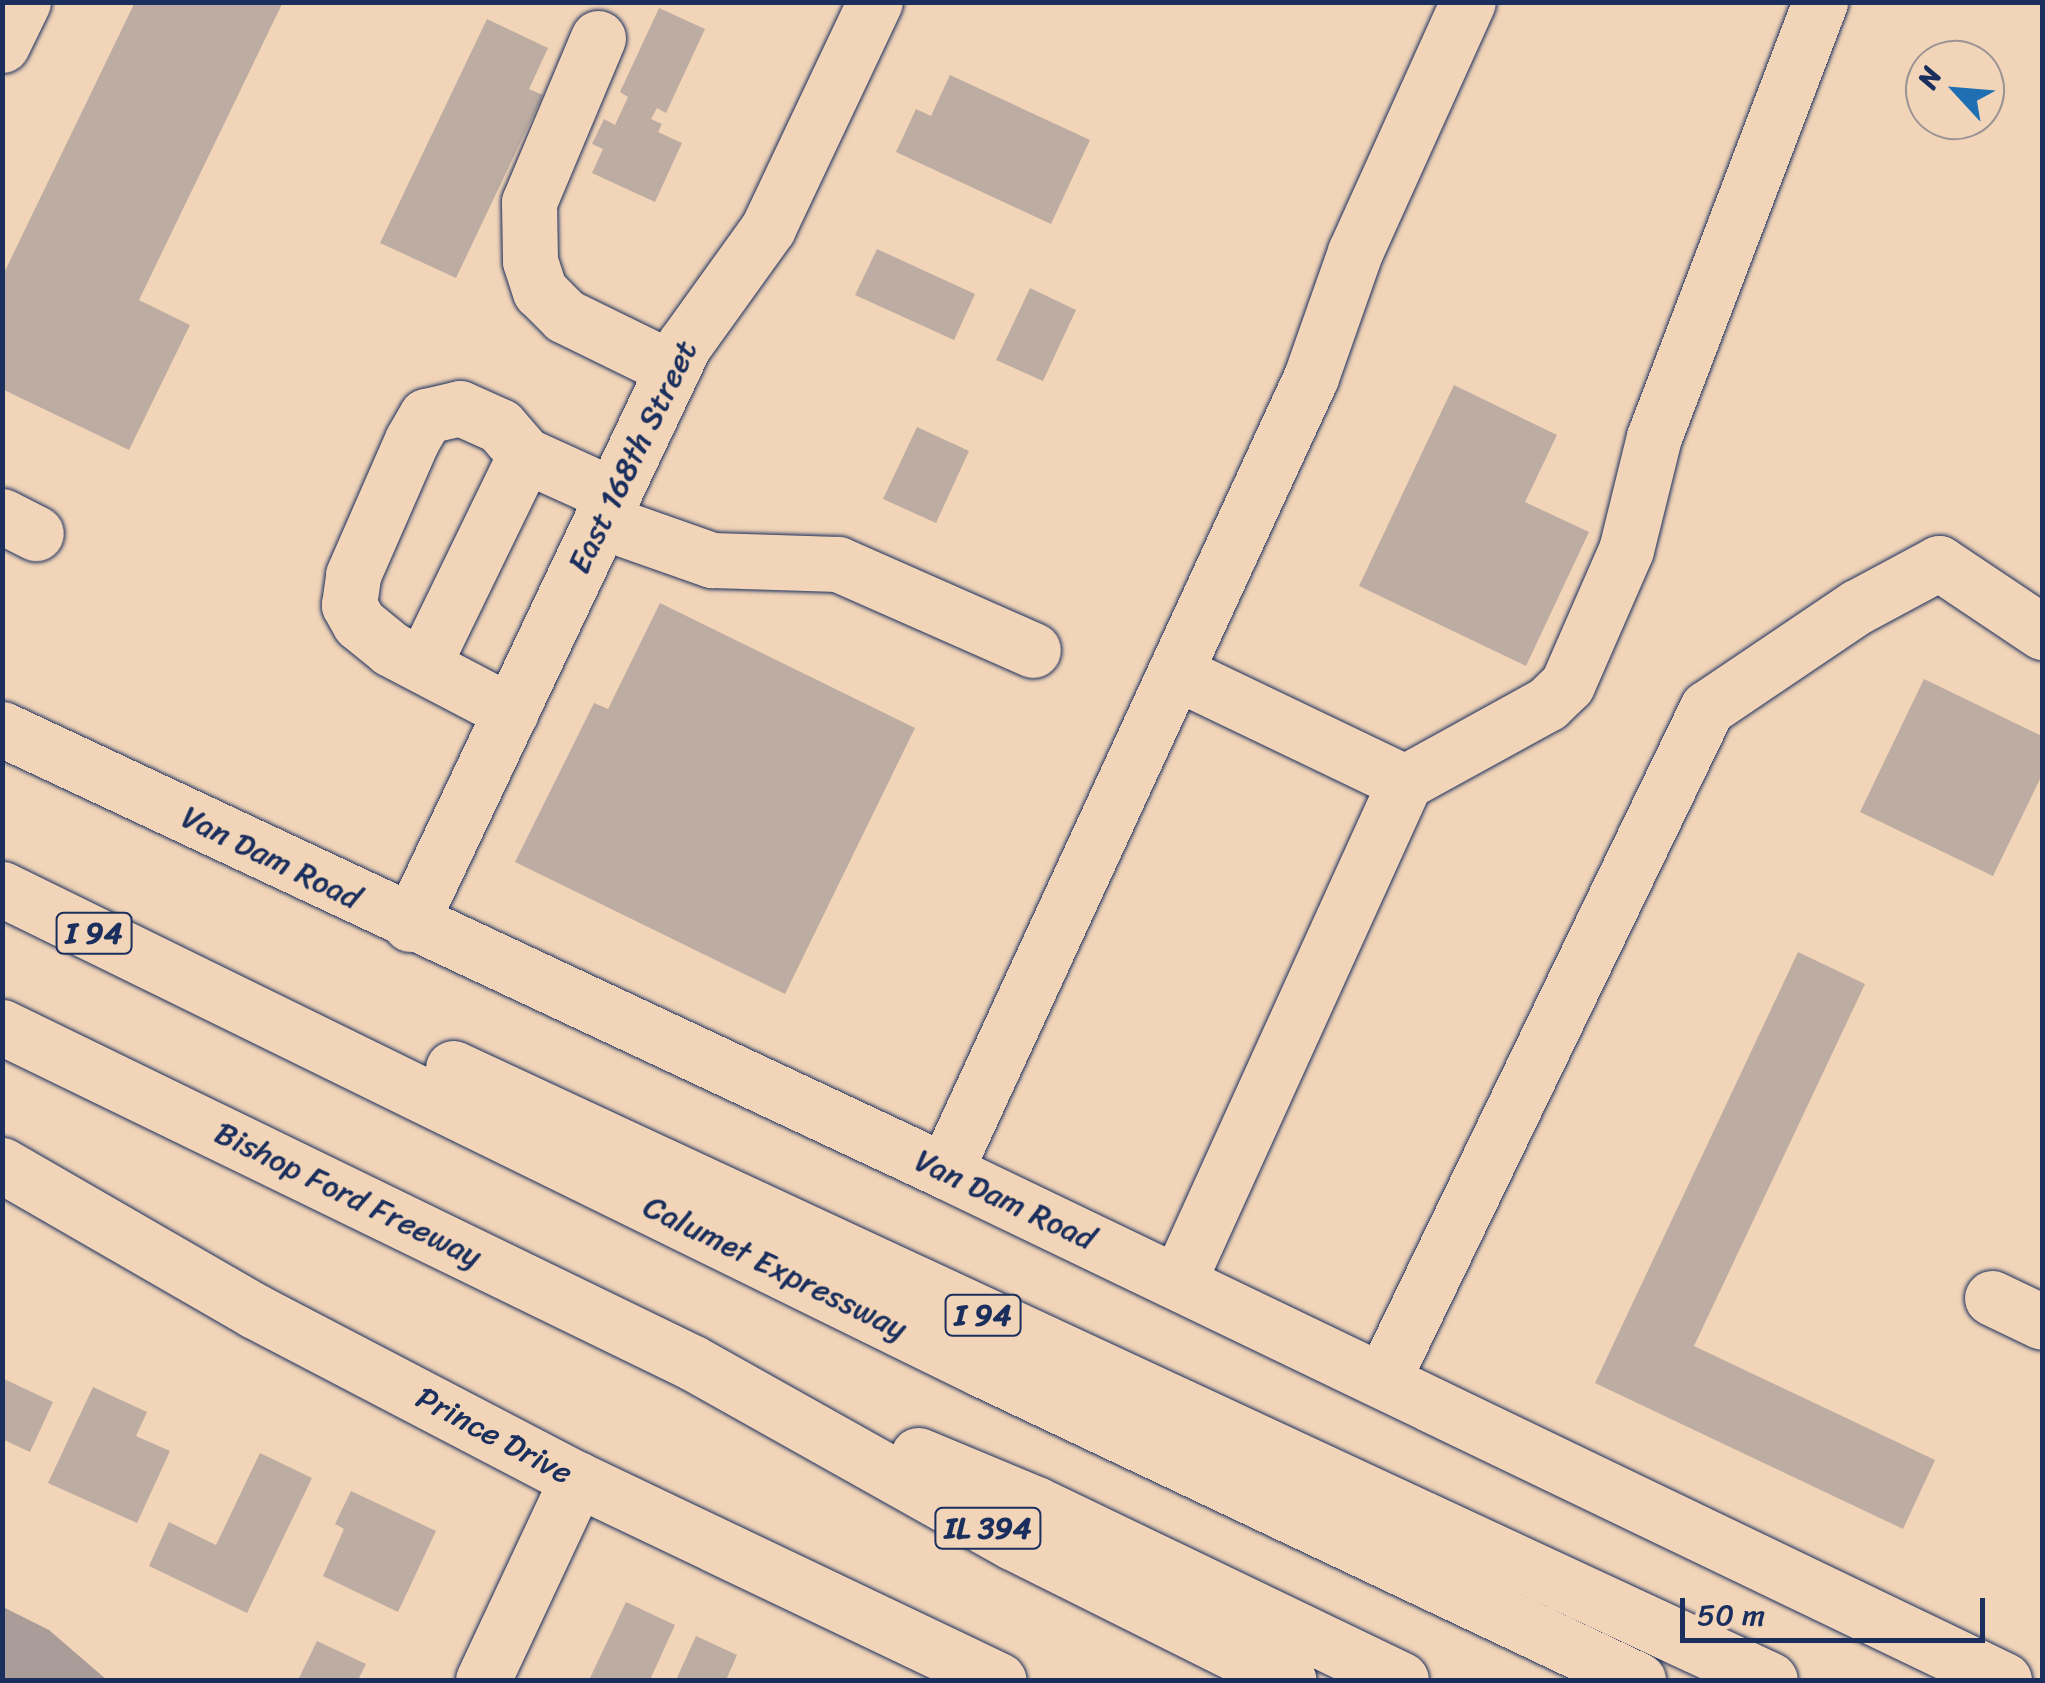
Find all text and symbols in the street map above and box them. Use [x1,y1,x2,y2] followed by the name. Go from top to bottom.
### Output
[1905,40,2005,140] north arrow
[1903,58,1956,97] text: N
[560,334,706,580] street label: East 168th Street
[175,798,367,918] street label: Van Dam Road
[54,908,134,958] road number: I 94
[208,1114,488,1276] street label: Bishop Ford Freeway
[908,1141,1102,1259] street label: Van Dam Road
[637,1188,913,1348] street label: Calumet Expressway
[943,1290,1023,1340] road number: I 94
[409,1379,579,1493] street label: Prince Drive
[933,1503,1043,1553] road number: IL 394
[1685,1578,1990,1640] scale bar
[1697,1588,1765,1642] text: 50 m

